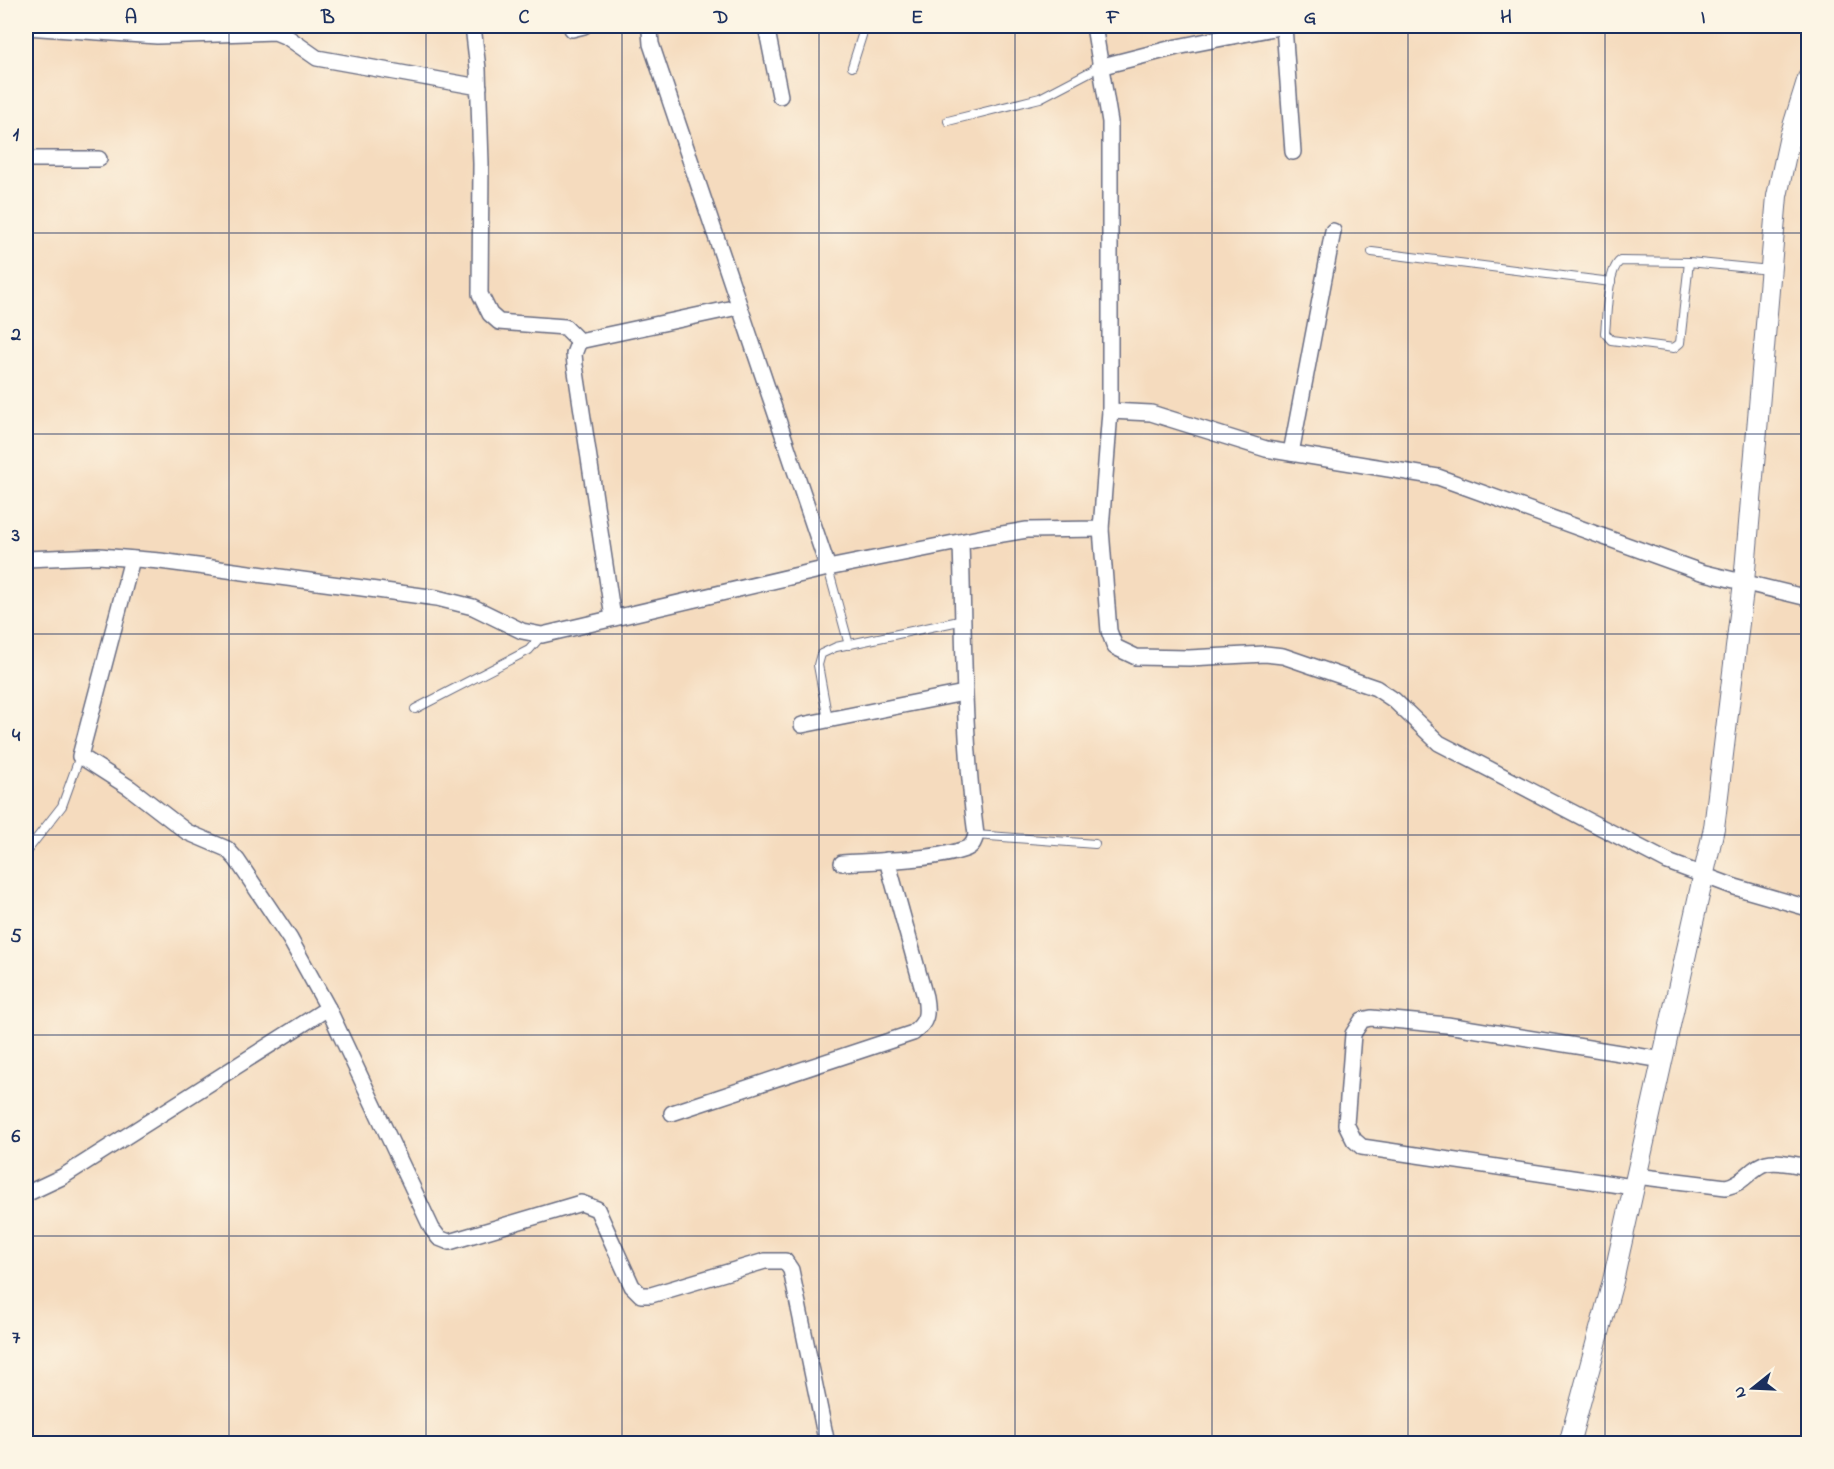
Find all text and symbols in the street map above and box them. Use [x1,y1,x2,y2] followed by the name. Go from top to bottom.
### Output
[125,4,137,33] text: A
[320,4,335,33] text: B
[519,4,530,33] text: C
[713,4,728,33] text: D
[911,4,923,33] text: E
[1106,4,1120,33] text: F
[1304,4,1317,33] text: G
[1500,4,1512,33] text: H
[1701,4,1706,33] text: I
[13,121,20,150] text: 1
[10,321,21,350] text: 2
[11,522,20,551] text: 3
[12,722,21,751] text: 4
[10,923,22,952] text: 5
[12,1123,21,1152] text: 6
[12,1324,21,1353] text: 7
[1723,1358,1783,1418] north arrow
[1727,1383,1754,1401] text: N

